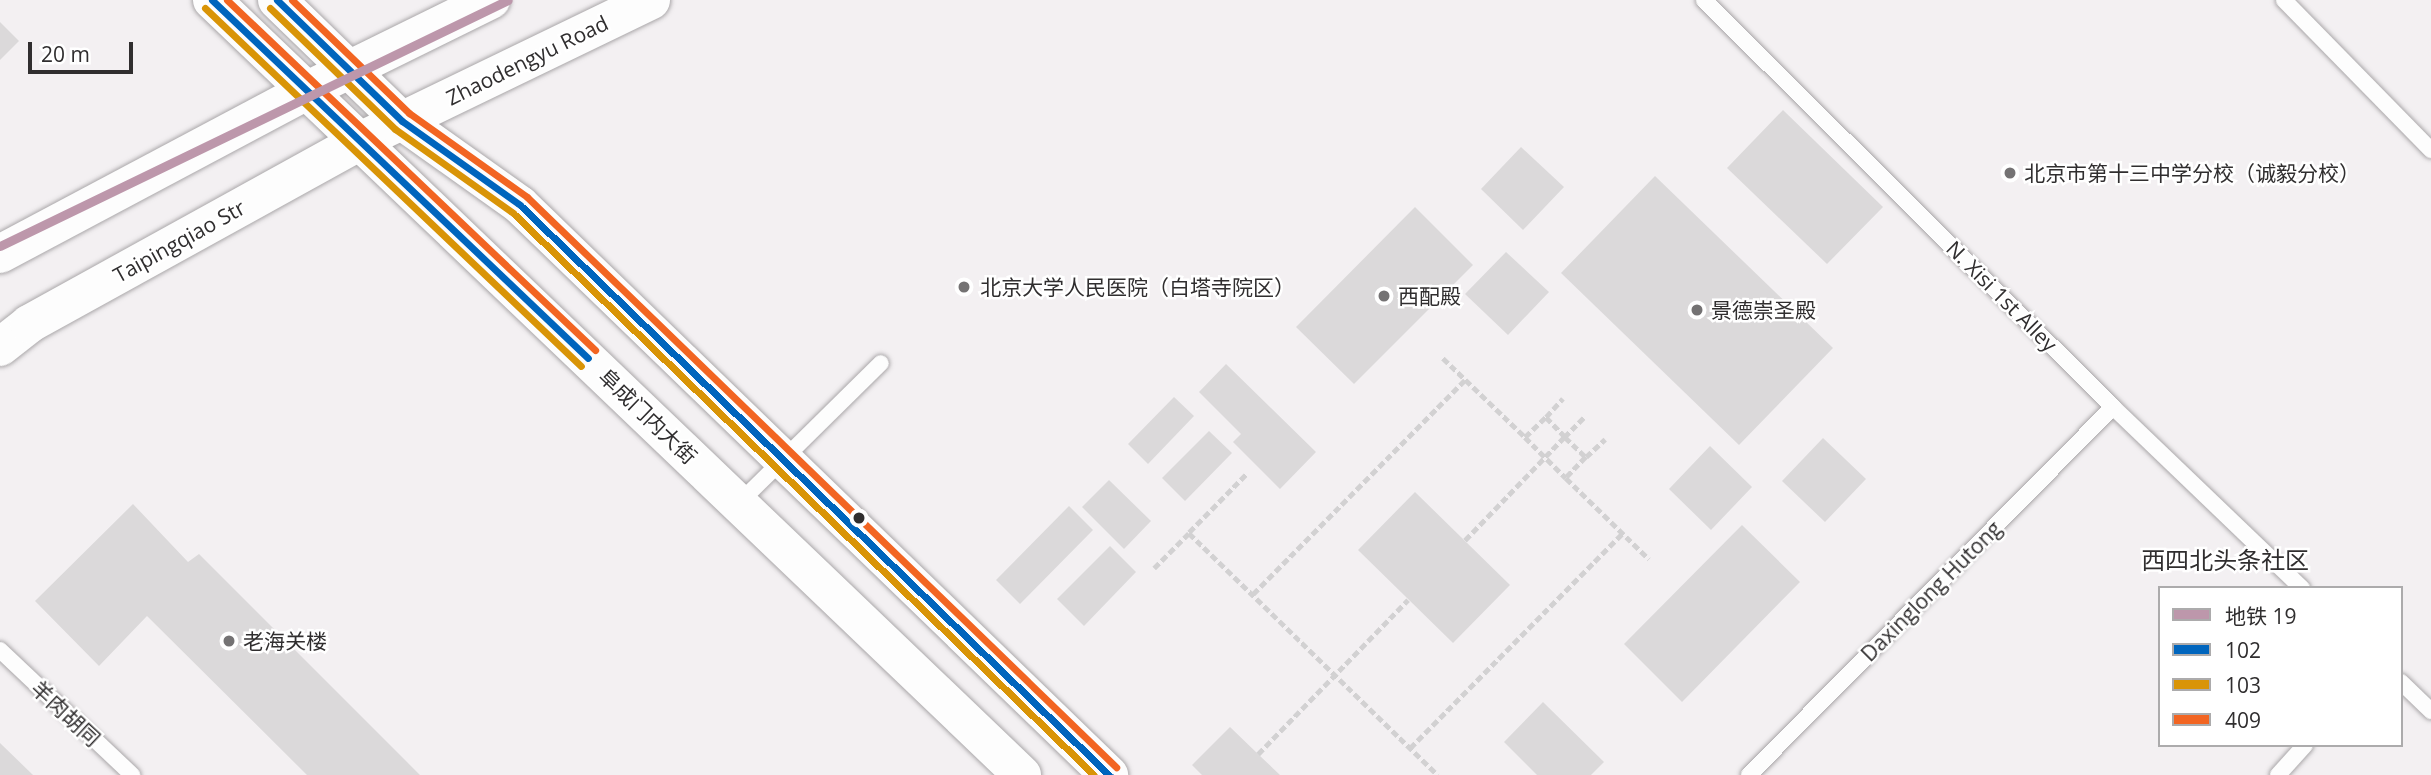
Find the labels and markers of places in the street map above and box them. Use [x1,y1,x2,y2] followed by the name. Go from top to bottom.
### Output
[2024,160,2360,186] place label: 北京市第十三中学分校（诚毅分校）
[2002,165,2018,181] marker: 北京市第十三中学分校（诚毅分校）
[980,274,1295,300] place label: 北京大学人民医院（白塔寺院区）
[954,277,974,297] marker: 北京大学人民医院（白塔寺院区）
[1398,283,1461,309] place label: 西配殿
[1376,288,1392,304] marker: 西配殿
[1711,297,1816,323] place label: 景德崇圣殿
[1689,302,1705,318] marker: 景德崇圣殿
[852,511,866,525] unlabelled marker
[243,628,327,654] place label: 老海关楼
[221,633,237,649] marker: 老海关楼

